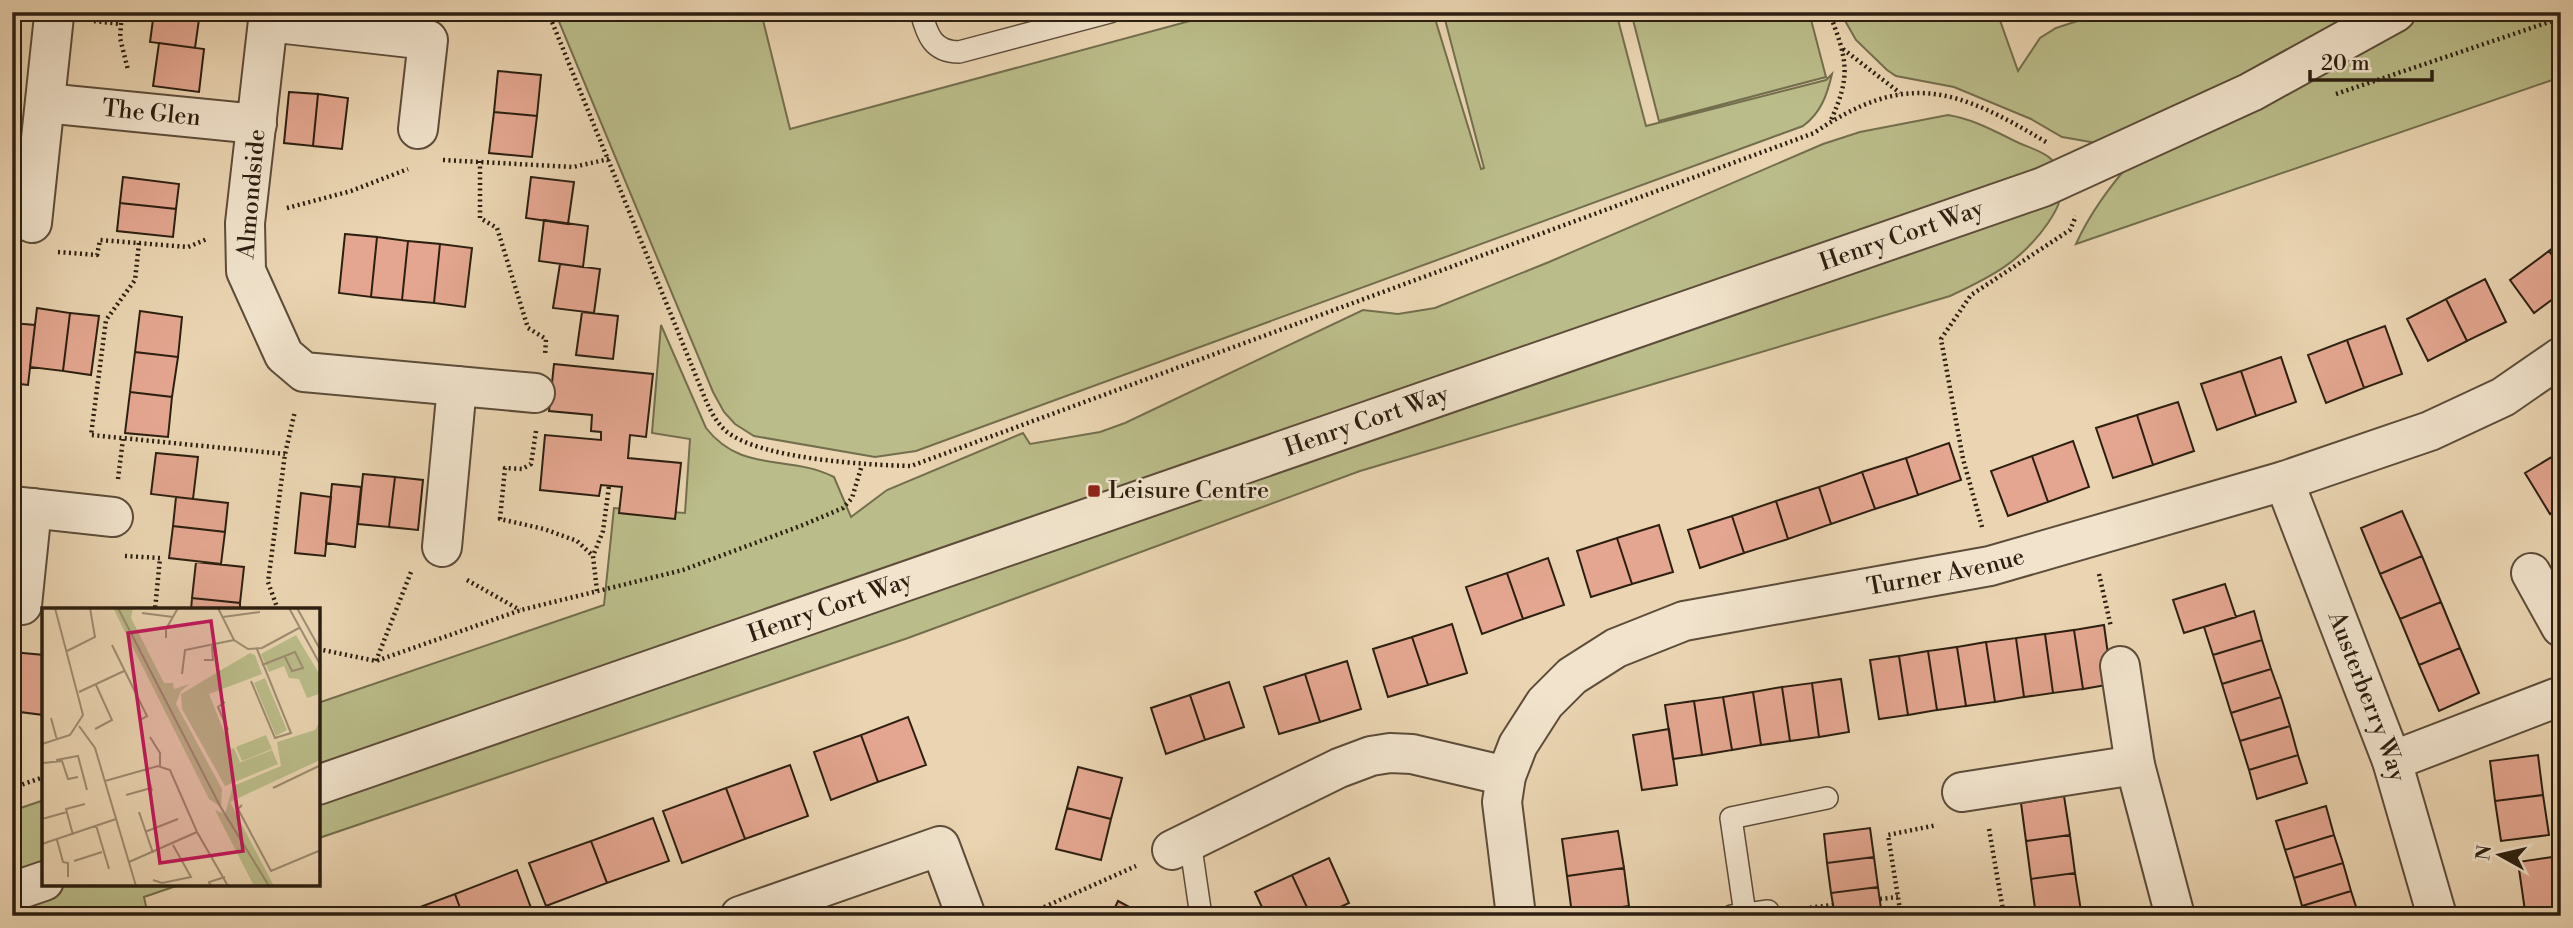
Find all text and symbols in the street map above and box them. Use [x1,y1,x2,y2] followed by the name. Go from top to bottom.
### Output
[2310,38,2433,82] scale bar
[2321,51,2370,77] text: 20 m
[101,94,202,133] street label: The Glen
[231,128,273,261] street label: Almondside
[1815,194,1988,278] street label: Henry Cort Way
[1281,379,1453,464] street label: Henry Cort Way
[1108,476,1269,506] place label: Leisure Centre
[1086,483,1102,499] marker: Leisure Centre
[1864,542,2028,603] street label: Turner Avenue
[744,565,917,650] street label: Henry Cort Way
[2320,606,2412,785] street label: Austerberry Way
[42,608,320,886] inset map
[2464,820,2534,890] north arrow
[2471,844,2497,862] text: N

